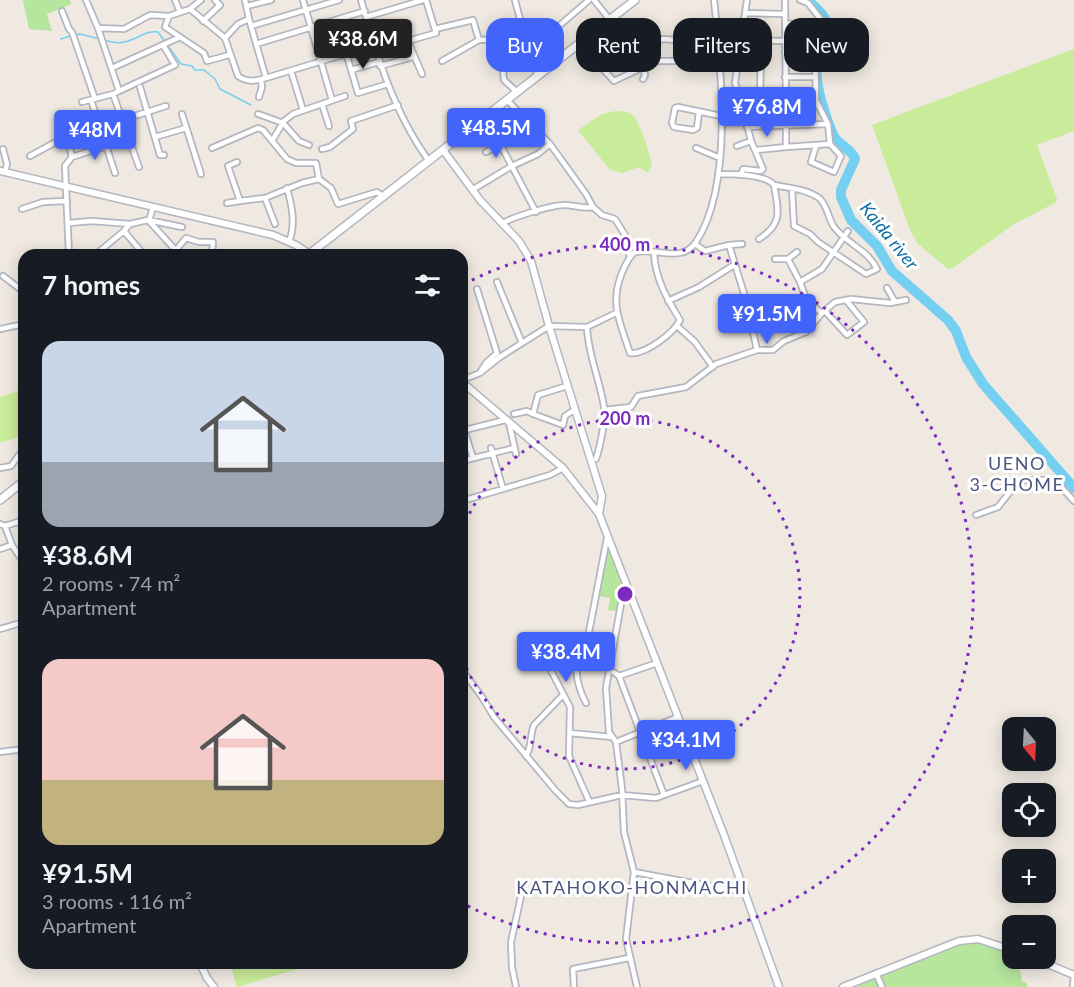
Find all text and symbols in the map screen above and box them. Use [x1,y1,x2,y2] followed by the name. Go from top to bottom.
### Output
[486,18,564,72] chip: Buy
[576,18,661,72] chip: Rent
[673,18,772,72] chip: Filters
[784,18,869,72] chip: New
[314,19,412,70] pin: ¥38.6M
[328,26,398,50] text: ¥38.6M
[718,87,816,138] pin: ¥76.8M
[732,94,802,118] text: ¥76.8M
[447,108,545,159] pin: ¥48.5M
[59,110,131,161] pin: ¥48M
[461,115,531,139] text: ¥48.5M
[68,117,122,141] text: ¥48M
[856,197,924,274] water label: Kaida river
[600,233,650,255] text: 400 m
[42,269,140,301] text: 7 homes
[411,269,444,302] icon: filters
[718,294,816,345] pin: ¥91.5M
[732,301,802,325] text: ¥91.5M
[189,380,297,488] icon: home
[600,407,650,429] text: 200 m
[970,452,1064,495] district label: UENO 3-CHOME
[42,539,133,571] text: ¥38.6M
[42,571,180,595] text: 2 rooms · 74 m²
[615,584,635,604] centre of rings
[42,595,136,619] text: Apartment
[517,632,615,683] pin: ¥38.4M
[531,639,601,663] text: ¥38.4M
[189,698,297,806] icon: home
[1002,717,1056,771] north arrow
[1002,717,1056,969] map controls
[637,720,735,771] pin: ¥34.1M
[651,727,721,751] text: ¥34.1M
[1002,783,1056,837] button: locate
[1002,849,1056,903] button: +
[42,857,133,889] text: ¥91.5M
[516,876,748,898] district label: KATAHOKO-HONMACHI
[42,889,192,913] text: 3 rooms · 116 m²
[42,913,136,937] text: Apartment
[1002,915,1056,969] button: −

